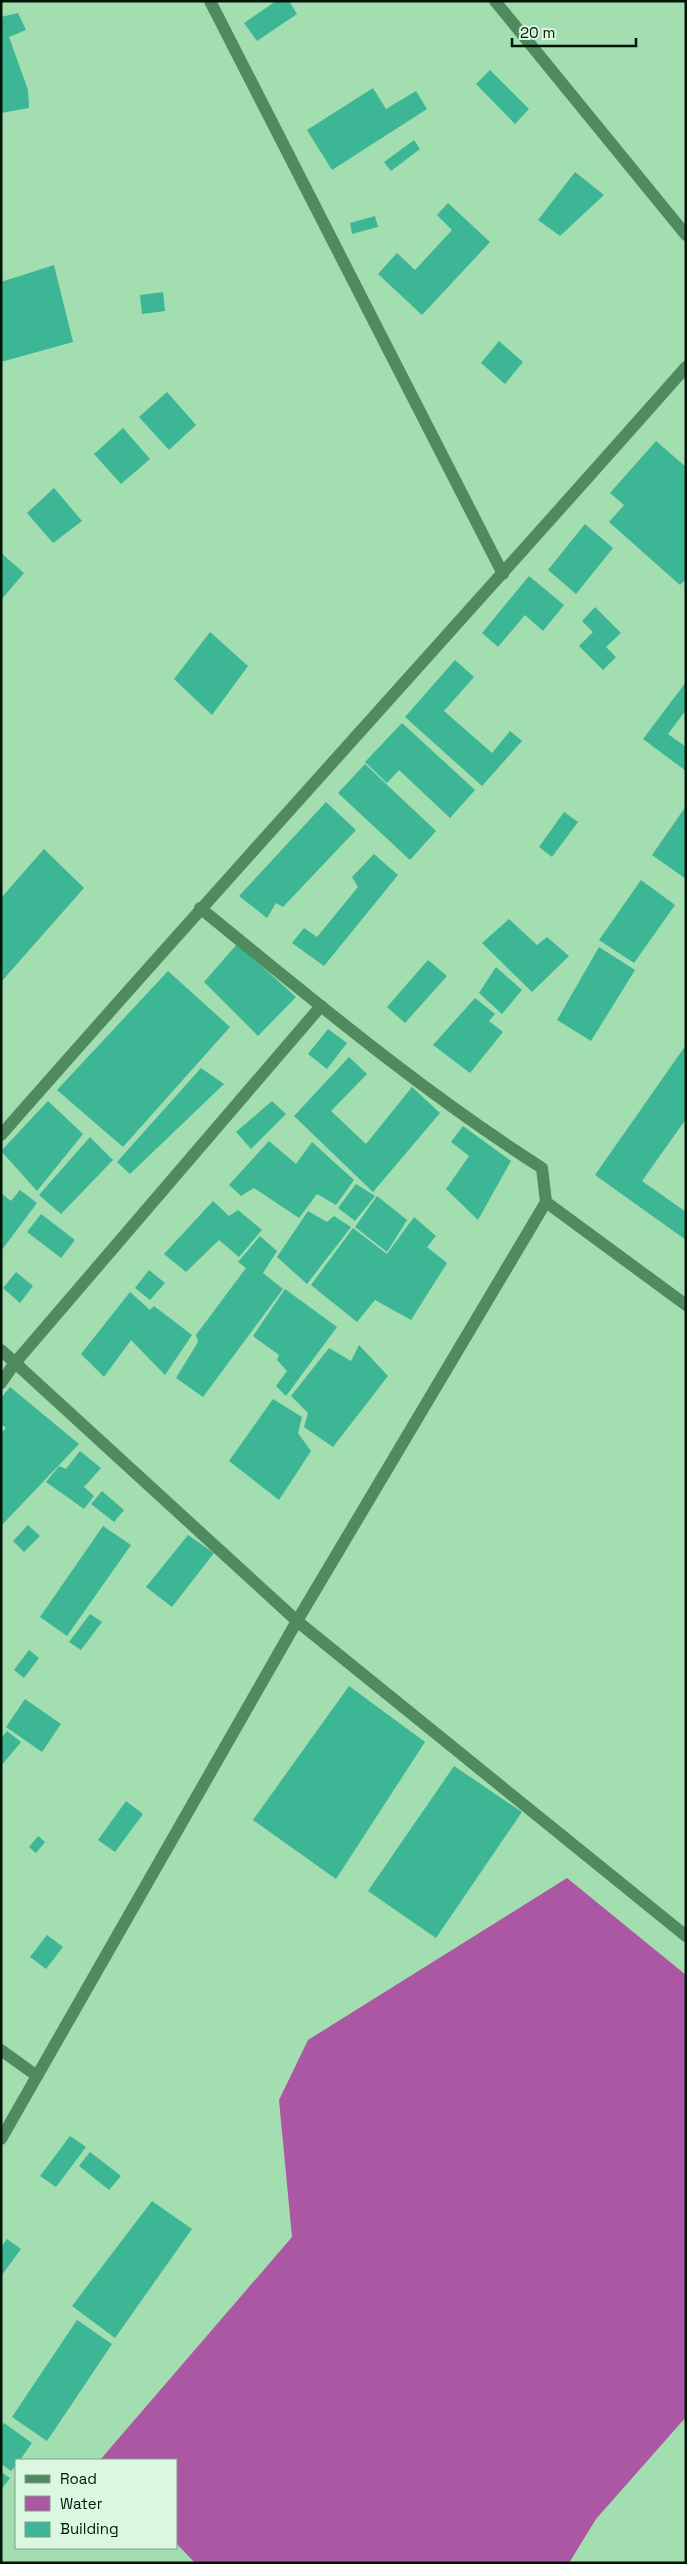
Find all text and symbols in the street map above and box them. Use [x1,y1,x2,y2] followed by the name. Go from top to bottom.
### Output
[512,15,636,47] scale bar
[520,23,555,42] text: 20 m
[15,2459,178,2549] legend
[60,2469,97,2488] text: Road
[60,2494,103,2513] text: Water
[60,2519,119,2538] text: Building

